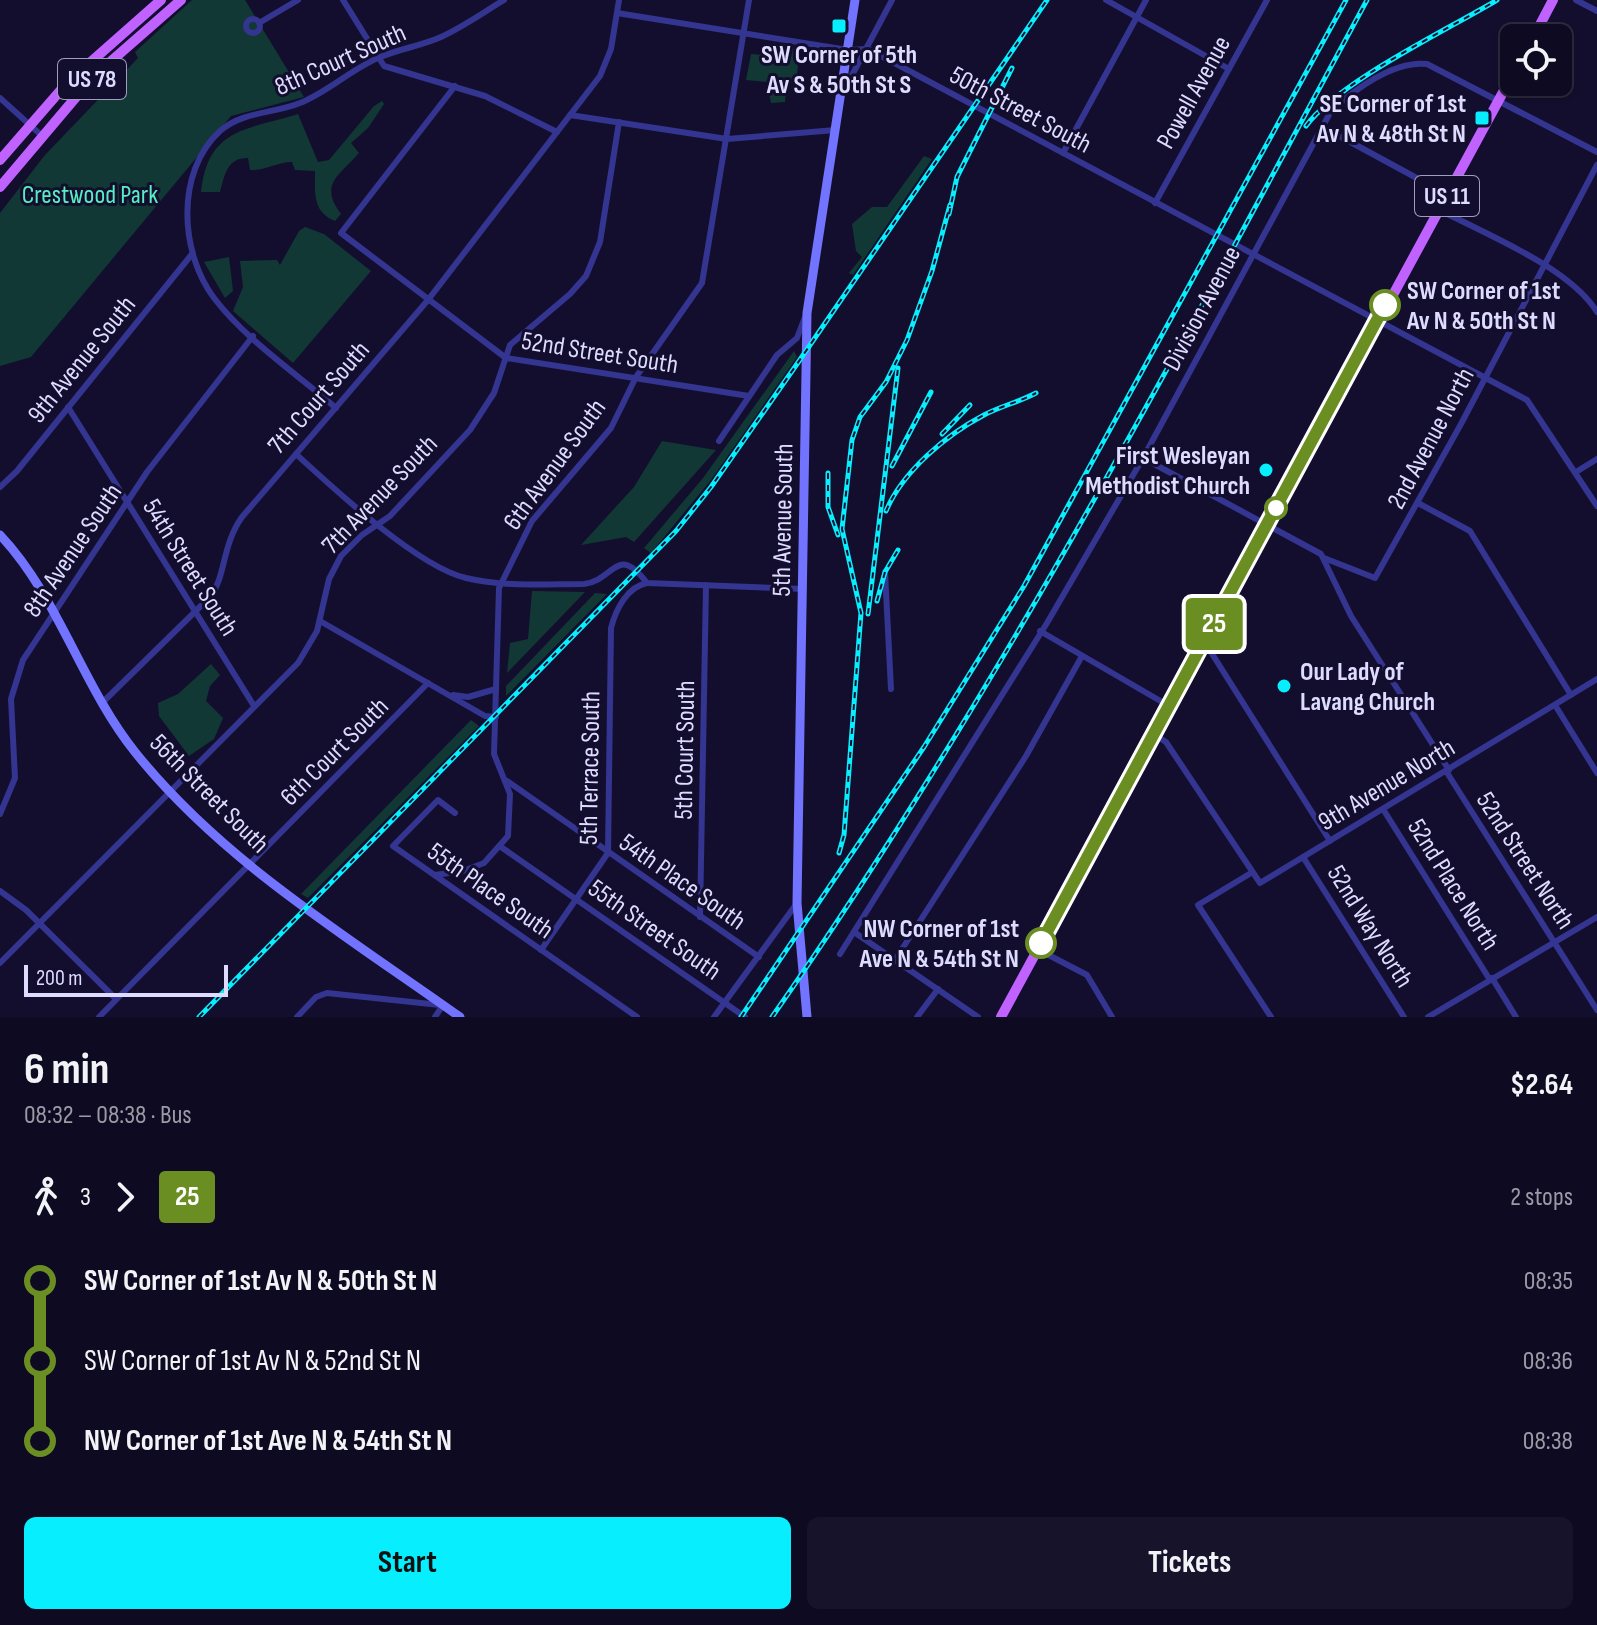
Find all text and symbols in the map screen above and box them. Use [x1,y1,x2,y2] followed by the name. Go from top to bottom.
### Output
[830,17,848,35] marker: SW Corner of 5th Av S & 50th St S
[270,18,411,103] street label: 8th Court South
[1500,24,1572,96] map controls
[1500,24,1572,96] button: locate
[1151,31,1238,154] street label: Powell Avenue
[761,40,917,101] place label: SW Corner of 5th Av S & 50th St S
[58,59,126,99] road number: US 78
[944,60,1096,161] street label: 50th Street South
[1316,89,1466,150] place label: SE Corner of 1st Av N & 48th St N
[1473,109,1491,127] marker: SE Corner of 1st Av N & 48th St N
[1415,176,1479,216] road number: US 11
[22,180,158,211] park label: Crestwood Park
[1157,241,1248,376] street label: Division Avenue
[1406,276,1561,337] place label: SW Corner of 1st Av N & 50th St N
[22,290,143,430] street label: 9th Avenue South
[1370,290,1400,320] marker: SW Corner of 1st Av N & 50th St N
[519,326,680,381] street label: 52nd Street South
[262,335,377,461] street label: 7th Court South
[1381,363,1481,515] street label: 2nd Avenue North
[497,393,613,536] street label: 6th Avenue South
[316,429,445,561] street label: 7th Avenue South
[1085,441,1250,502] place label: First Wesleyan Methodist Church
[767,443,800,597] street label: 5th Avenue South
[1257,461,1275,479] marker: First Wesleyan Methodist Church
[17,478,129,623] street label: 8th Avenue South
[135,494,244,642] street label: 54th Street South
[1265,497,1287,519] unlabelled marker
[1178,598,1250,650] line badge: 25
[1202,607,1226,640] text: 25
[1300,657,1435,718] place label: Our Lady of Lavang Church
[1275,677,1293,695] marker: Our Lady of Lavang Church
[669,680,702,820] street label: 5th Court South
[274,691,396,813] street label: 6th Court South
[574,691,607,845] street label: 5th Terrace South
[143,728,275,860] street label: 56th Street South
[1313,732,1461,838] street label: 9th Avenue North
[1469,787,1581,935] street label: 52nd Street North
[1400,813,1505,956] street label: 52nd Place North
[613,827,751,937] street label: 54th Place South
[421,836,559,946] street label: 55th Place South
[1320,860,1420,994] street label: 52nd Way North
[582,873,726,987] street label: 55th Street South
[859,914,1019,975] place label: NW Corner of 1st Ave N & 54th St N
[1026,928,1056,958] marker: NW Corner of 1st Ave N & 54th St N
[24,961,228,997] scale bar
[36,965,82,992] text: 200 m
[24,1043,109,1096] text: 6 min
[1510,1067,1573,1103] text: $2.64
[24,1100,192,1131] text: 08:32 – 08:38 · Bus
[24,1175,68,1219] icon: walk
[103,1175,147,1219] icon: forward
[175,1180,199,1213] text: 25
[80,1182,91,1213] text: 3
[1510,1182,1573,1213] text: 2 stops
[84,1263,437,1299] text: SW Corner of 1st Av N & 50th St N
[1524,1266,1573,1297] text: 08:35
[84,1343,421,1379] text: SW Corner of 1st Av N & 52nd St N
[1523,1346,1573,1377] text: 08:36
[84,1423,452,1459] text: NW Corner of 1st Ave N & 54th St N
[1523,1426,1573,1457] text: 08:38
[24,1517,791,1609] button: Start
[807,1517,1573,1609] button: Tickets

